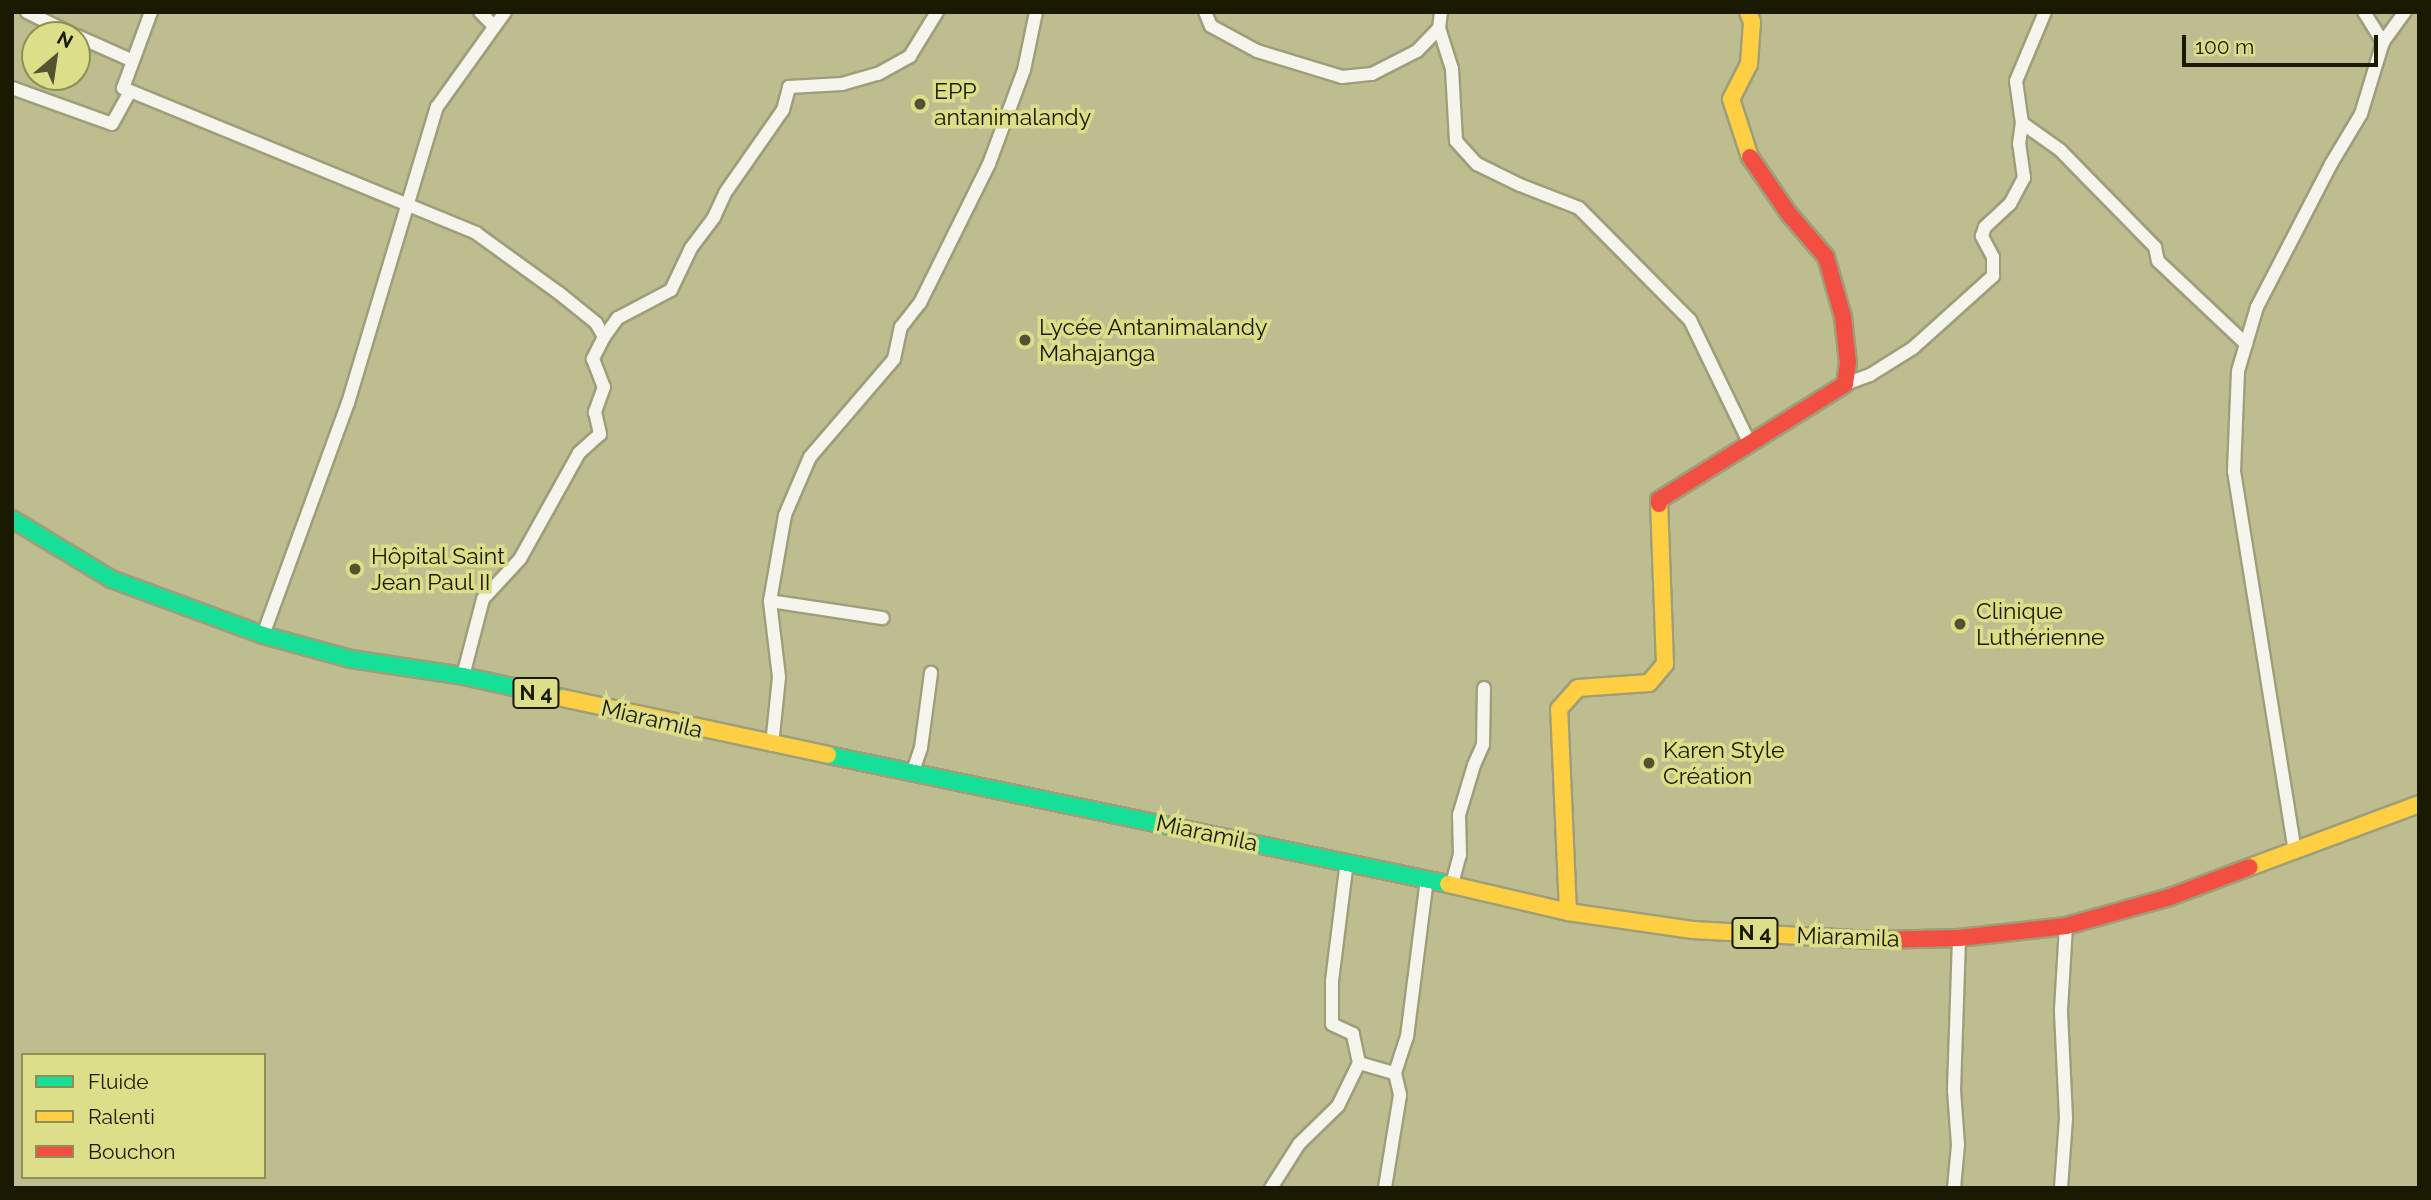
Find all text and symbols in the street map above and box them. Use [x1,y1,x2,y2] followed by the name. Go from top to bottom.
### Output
[21,21,91,91] north arrow
[2186,21,2382,65] scale bar
[54,26,77,53] text: N
[2195,34,2254,59] text: 100 m
[934,77,1091,131] place label: EPP antanimalandy
[912,96,928,112] marker: EPP antanimalandy
[1039,313,1268,367] place label: Lycée Antanimalandy Mahajanga
[1017,332,1033,348] marker: Lycée Antanimalandy Mahajanga
[371,542,506,596] place label: Hôpital Saint Jean Paul II
[345,559,365,579] marker: Hôpital Saint Jean Paul II
[1976,597,2105,651] place label: Clinique Luthérienne
[1950,614,1970,634] marker: Clinique Luthérienne
[512,676,560,710] road number: N 4
[599,694,705,744] street label: Miaramila
[1663,736,1784,790] place label: Karen Style Création
[1641,755,1657,771] marker: Karen Style Création
[1154,809,1260,857] street label: Miaramila
[1730,916,1780,950] road number: N 4
[1796,921,1900,953] street label: Miaramila
[21,1053,266,1179] legend
[88,1069,149,1094] text: Fluide
[88,1104,155,1129] text: Ralenti
[88,1139,175,1164] text: Bouchon

